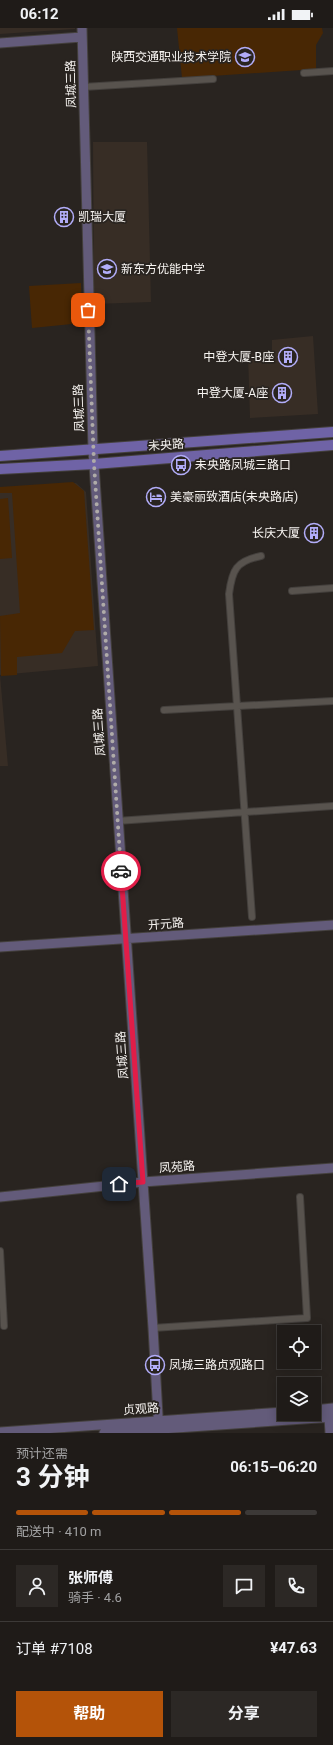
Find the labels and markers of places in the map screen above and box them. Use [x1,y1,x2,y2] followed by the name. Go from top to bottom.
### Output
[234,46,256,68] school or university icon: 陕西交通职业技术学院
[111,50,231,64] place label: 陕西交通职业技术学院
[53,206,75,228] building icon: 凯瑞大厦
[78,210,126,224] place label: 凯瑞大厦
[96,258,118,280] school or university icon: 新东方优能中学
[121,262,205,276] place label: 新东方优能中学
[71,293,105,327] pin
[277,346,299,368] building icon: 中登大厦-B座
[203,350,274,364] place label: 中登大厦-B座
[271,382,293,404] building icon: 中登大厦-A座
[197,386,268,400] place label: 中登大厦-A座
[170,454,192,476] bus stop icon: 未央路凤城三路口
[195,458,291,472] place label: 未央路凤城三路口
[145,486,167,508] hotel icon: 美豪丽致酒店(未央路店)
[170,490,298,504] place label: 美豪丽致酒店(未央路店)
[303,522,325,544] building icon: 长庆大厦
[252,526,300,540] place label: 长庆大厦
[102,1167,136,1201] pin
[144,1354,166,1376] bus stop icon: 凤城三路贞观路口
[169,1358,265,1372] place label: 凤城三路贞观路口

